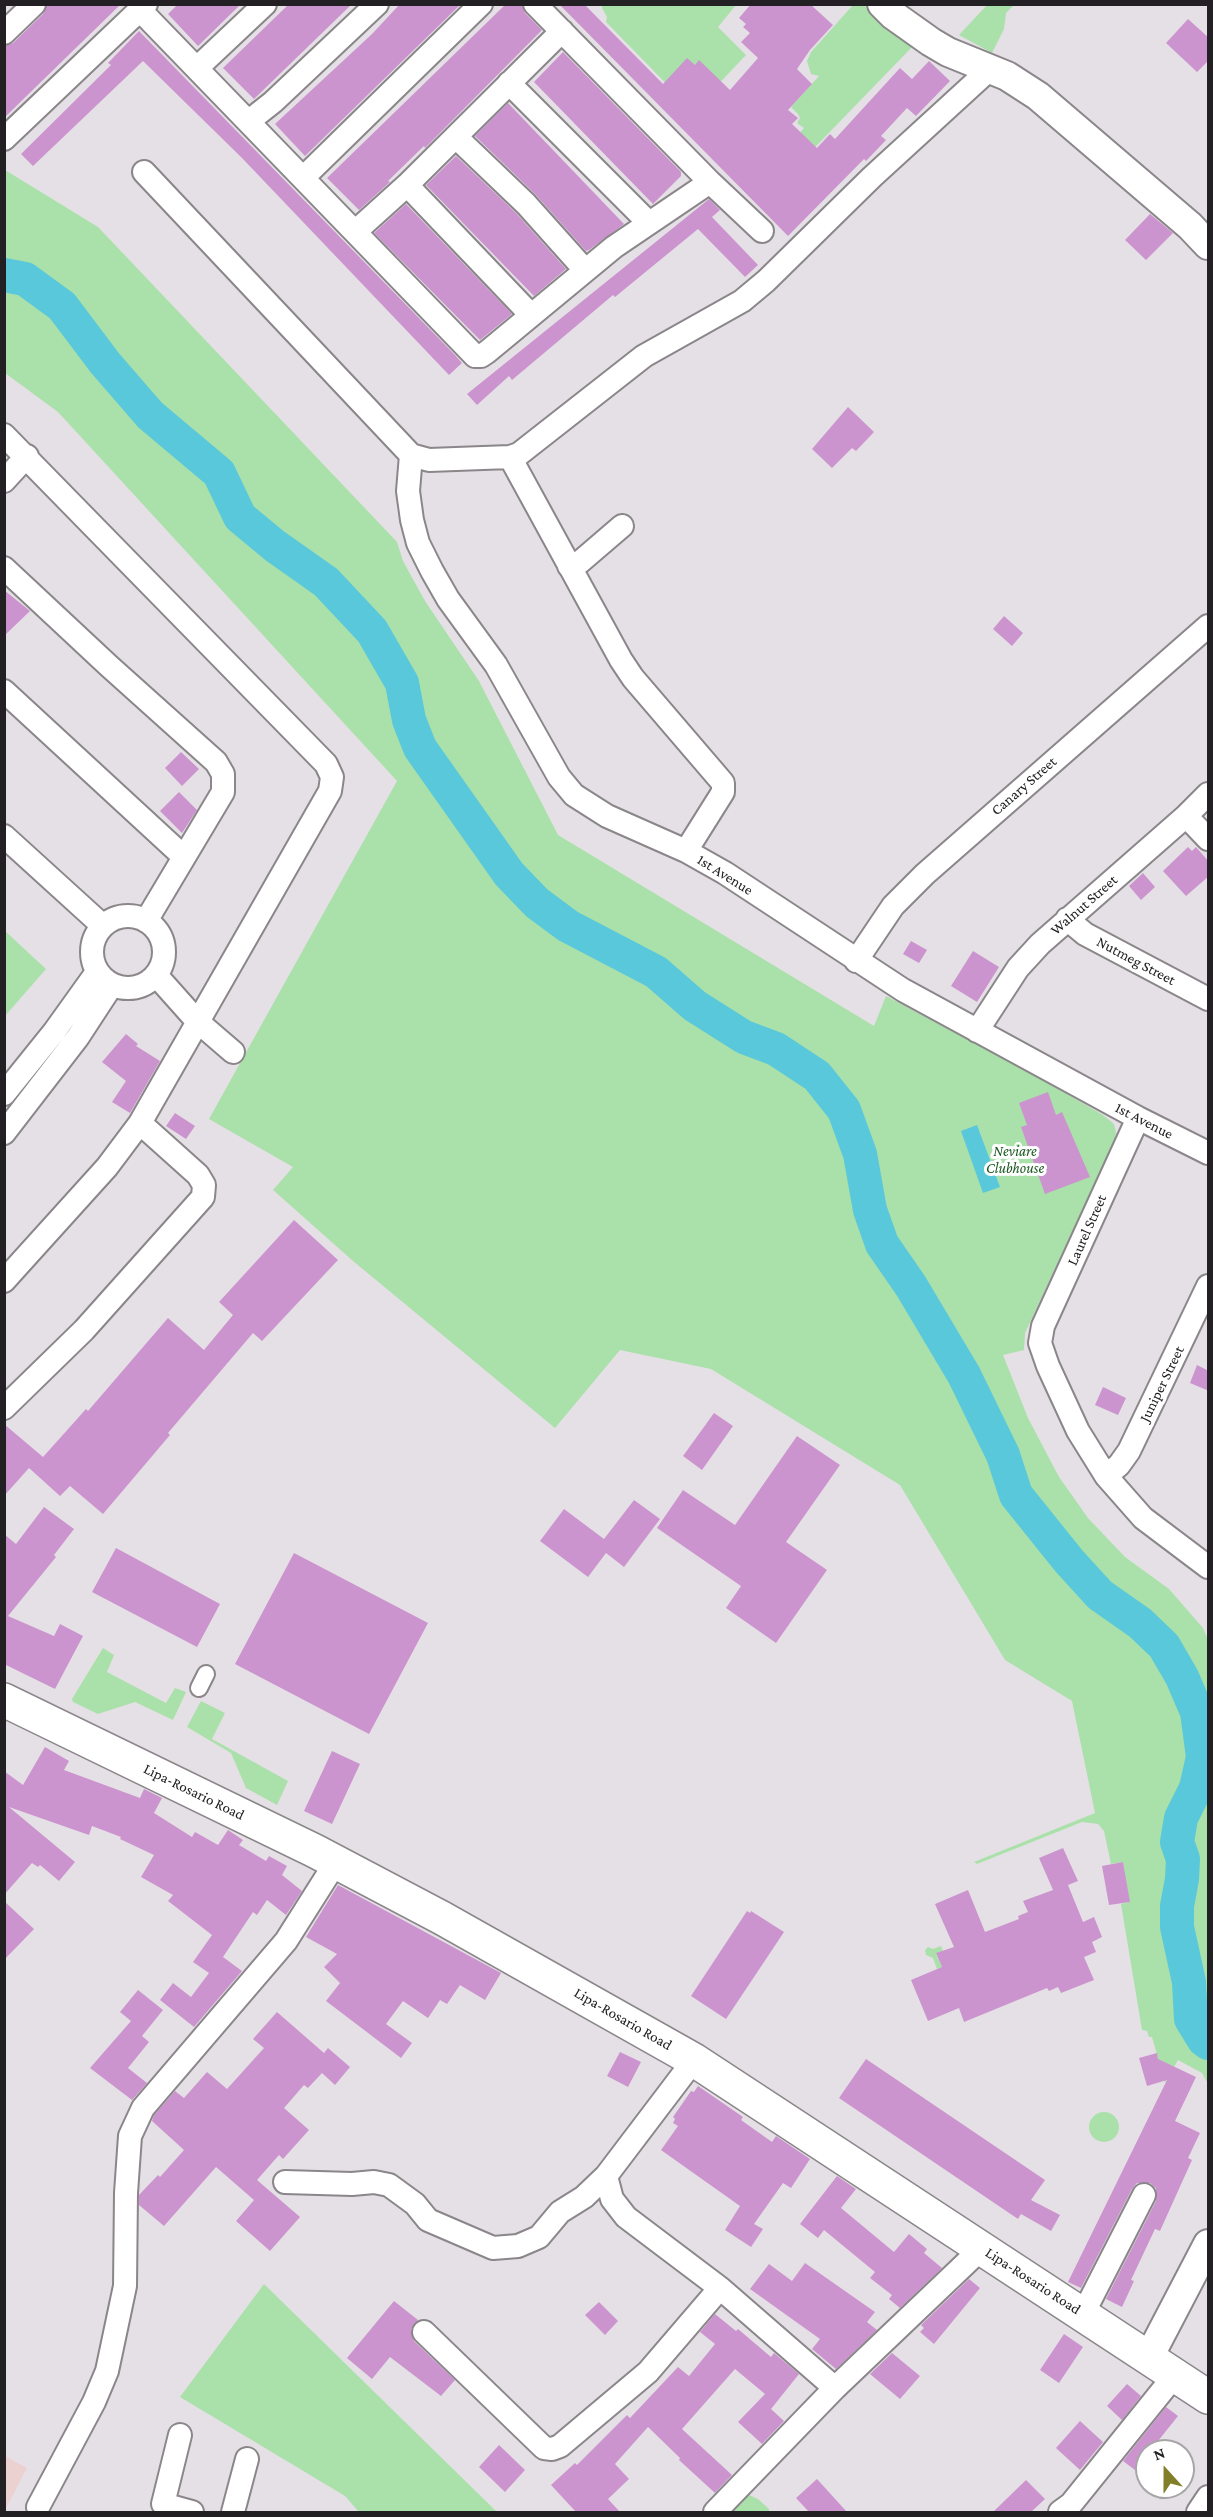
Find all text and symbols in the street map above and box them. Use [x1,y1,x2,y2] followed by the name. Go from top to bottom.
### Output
[988,753,1060,819] street label: Canary Street
[694,851,756,899] street label: 1st Avenue
[1047,871,1121,939] street label: Walnut Street
[1094,933,1178,989] street label: Nutmeg Street
[1112,1099,1176,1143] street label: 1st Avenue
[986,1142,1044,1177] park label: Neviare Clubhouse
[1063,1192,1111,1268] street label: Laurel Street
[1136,1343,1188,1425] street label: Juniper Street
[141,1760,247,1824] street label: Lipa-Rosario Road
[571,1984,675,2054] street label: Lipa-Rosario Road
[982,2243,1084,2319] street label: Lipa-Rosario Road
[1135,2439,1195,2499] north arrow
[1151,2444,1167,2463] text: N

